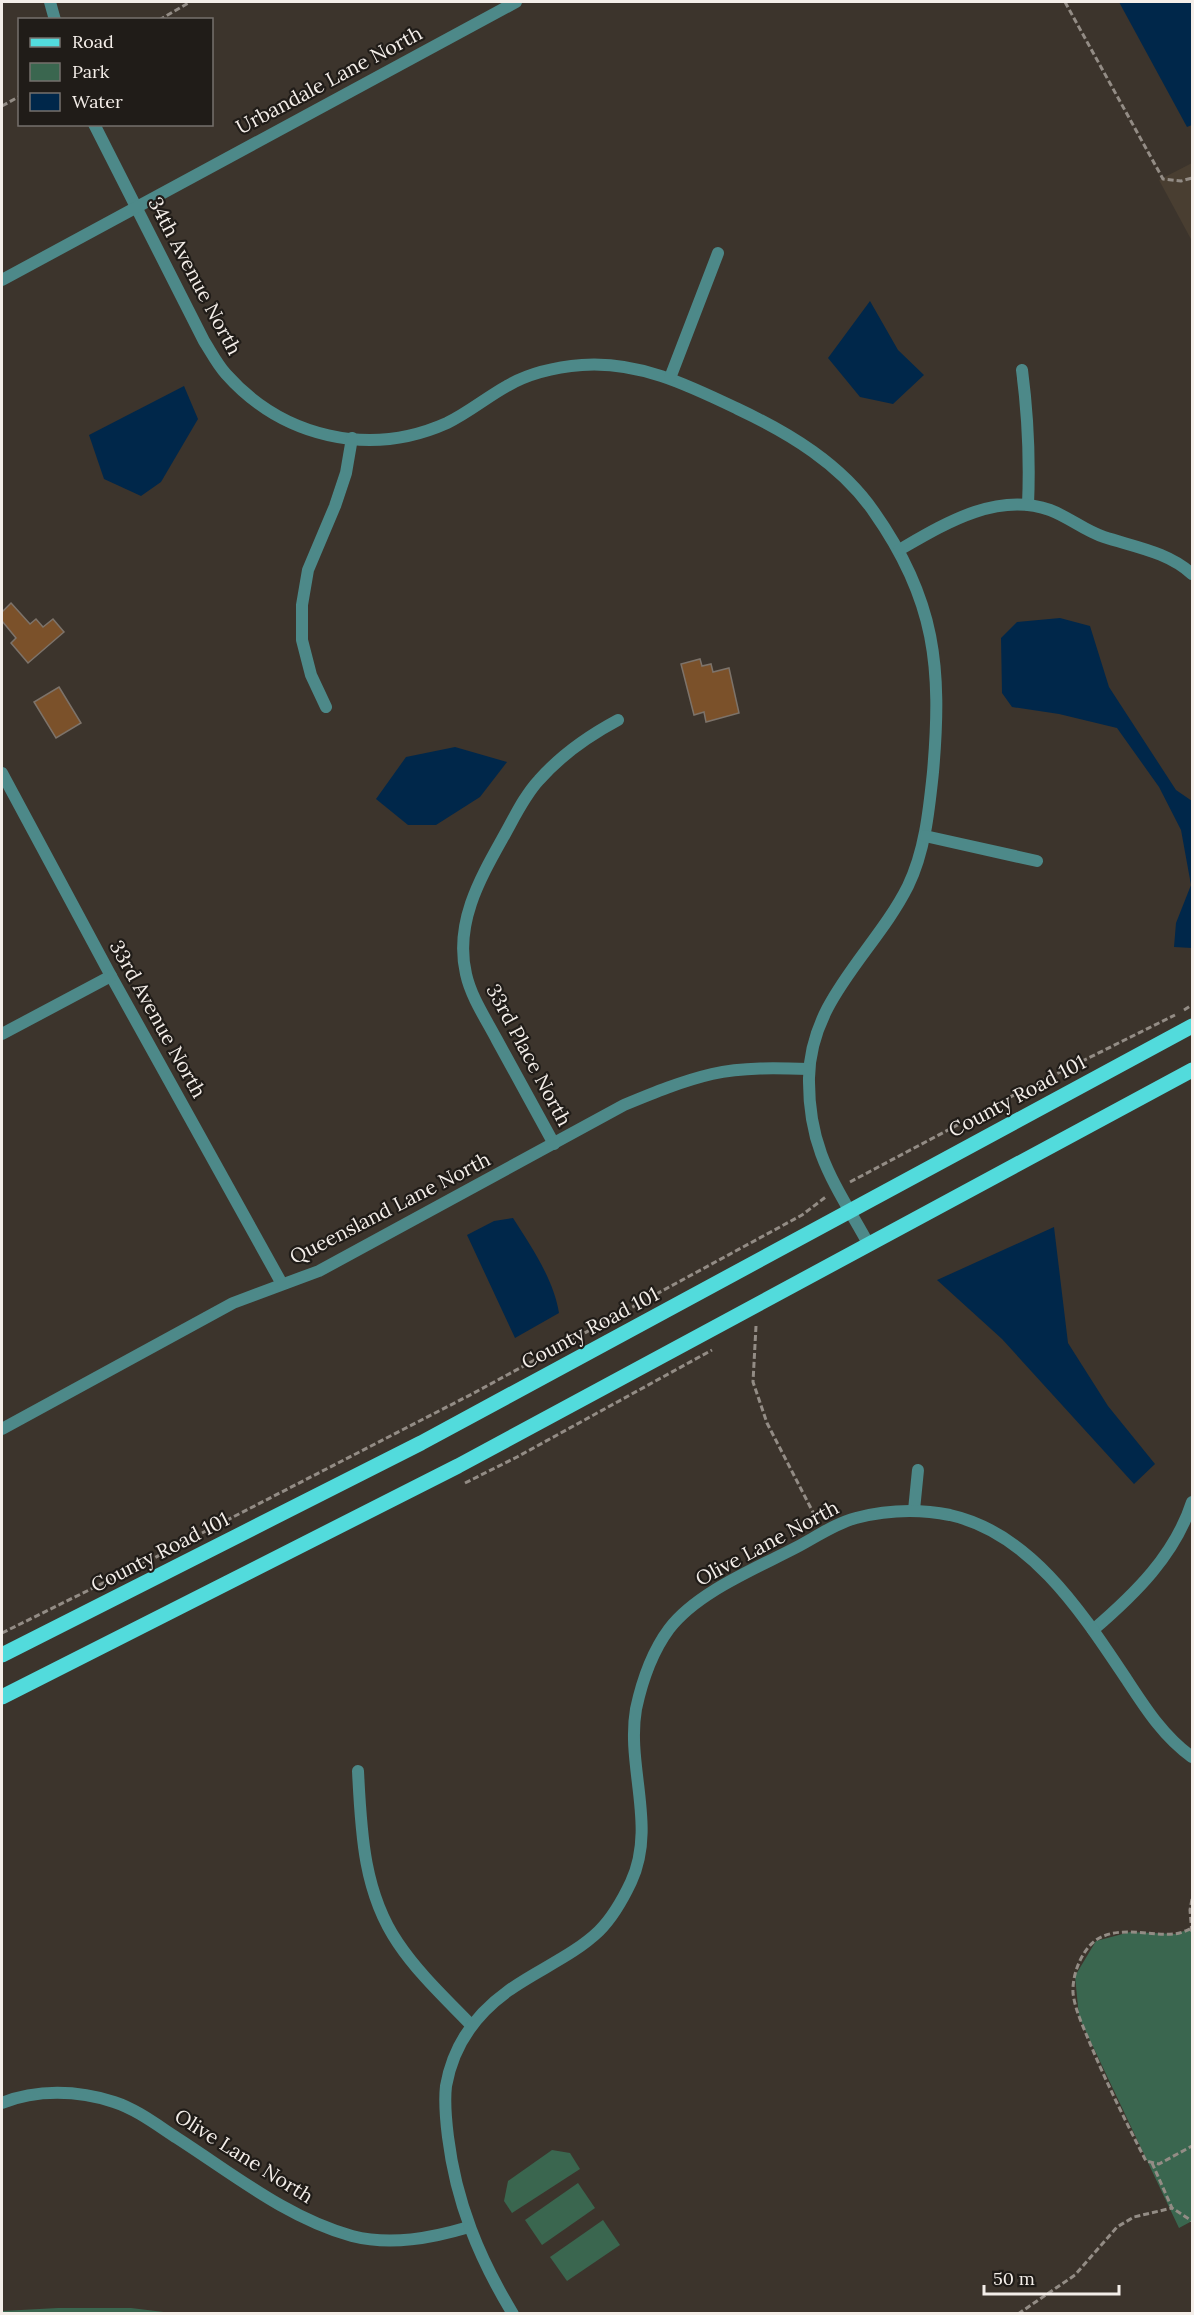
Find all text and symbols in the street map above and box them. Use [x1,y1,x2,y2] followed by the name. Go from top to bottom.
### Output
[18,18,213,126] legend
[231,20,426,139] street label: Urbandale Lane North
[72,30,114,53] text: Road
[72,60,110,83] text: Park
[72,90,123,113] text: Water
[143,192,248,359] street label: 34th Avenue North
[105,936,212,1102] street label: 33rd Avenue North
[481,979,577,1130] street label: 33rd Place North
[944,1049,1090,1142] street label: County Road 101
[285,1146,494,1269] street label: Queensland Lane North
[517,1281,663,1374] street label: County Road 101
[691,1494,843,1591] street label: Olive Lane North
[86,1506,233,1597] street label: County Road 101
[170,2103,318,2208] street label: Olive Lane North
[984,2258,1119,2296] scale bar
[993,2267,1035,2290] text: 50 m

